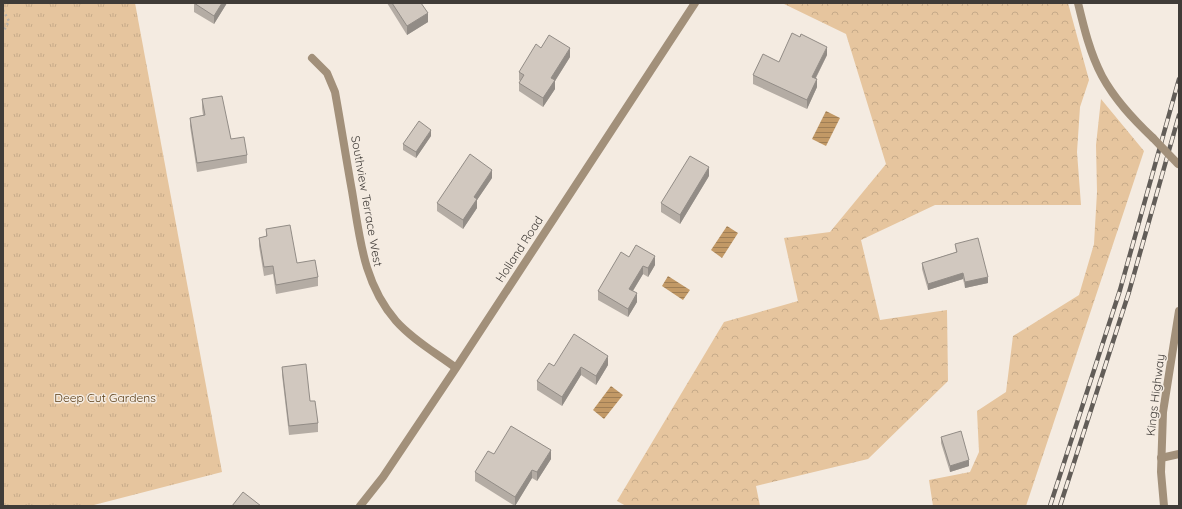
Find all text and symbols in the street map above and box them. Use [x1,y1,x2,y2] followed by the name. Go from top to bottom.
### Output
[348,134,386,268] street label: Southview Terrace West
[492,213,546,285] street label: Holland Road
[1143,353,1167,437] street label: Kings Highway
[54,390,156,405] park label: Deep Cut Gardens

